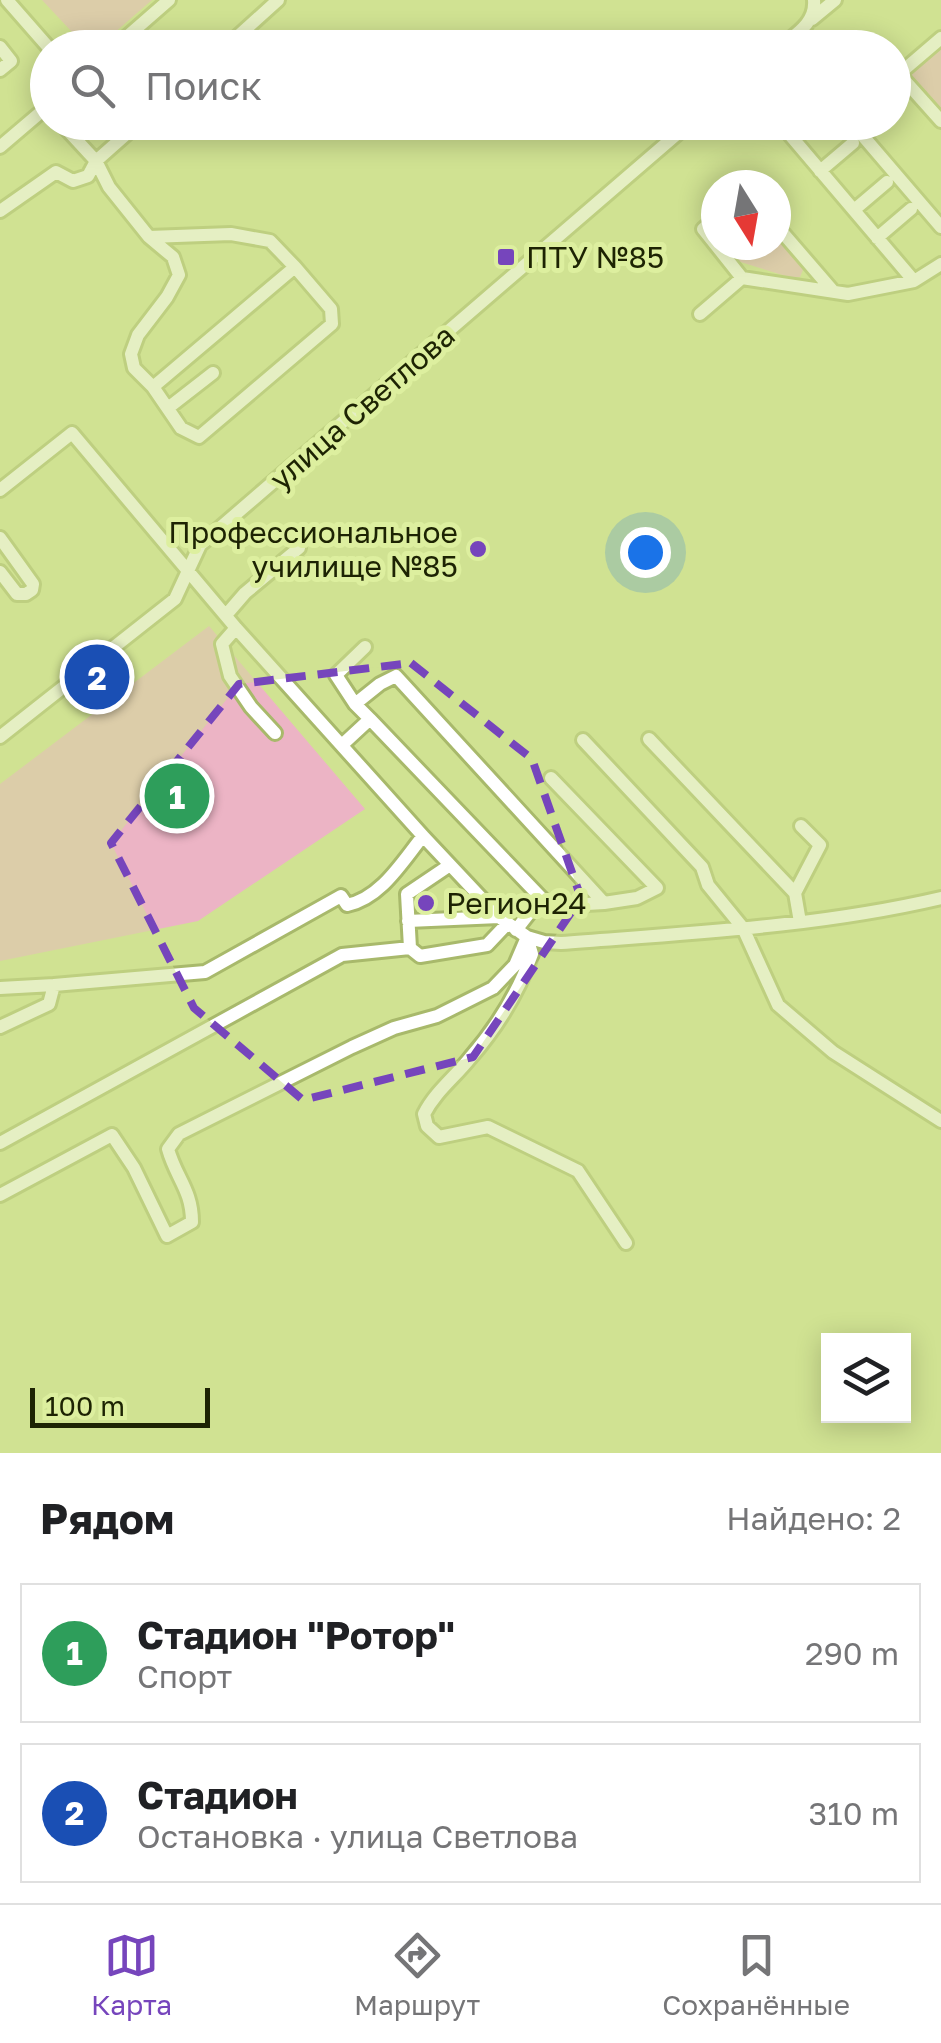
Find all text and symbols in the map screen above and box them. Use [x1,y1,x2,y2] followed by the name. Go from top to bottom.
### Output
[30,30,911,140] search box
[65,58,120,113] icon: search
[145,63,262,108] text: Поиск
[701,170,791,260] north arrow
[526,239,664,275] place label: ПТУ №85
[495,246,517,268] marker: ПТУ №85
[262,317,462,497] street label: улица Светлова
[168,514,458,584] place label: Профессиональное училище №85
[620,527,671,578] your location
[467,538,489,560] marker: Профессиональное училище №85
[64,640,130,714] pin: 2
[144,758,210,834] pin: 1
[446,885,587,921] place label: Регион24
[415,892,437,914] marker: Регион24
[821,1333,911,1423] map controls
[821,1333,911,1423] button: layers
[30,1383,210,1428] scale bar
[45,1389,125,1422] text: 100 m
[40,1493,174,1543] text: Рядом
[726,1499,901,1537] text: Найдено: 2
[137,1612,455,1657] text: Стадион "Ротор"
[66,1634,83,1672] text: 1
[805,1634,899,1672] text: 290 m
[137,1657,232,1695] text: Спорт
[137,1772,298,1817] text: Стадион
[65,1794,84,1832] text: 2
[809,1794,899,1832] text: 310 m
[137,1817,578,1855] text: Остановка · улица Светлова
[91,1928,172,2021] tab: Карта
[354,1928,480,2021] tab: Маршрут
[662,1928,850,2021] tab: Сохранённые

